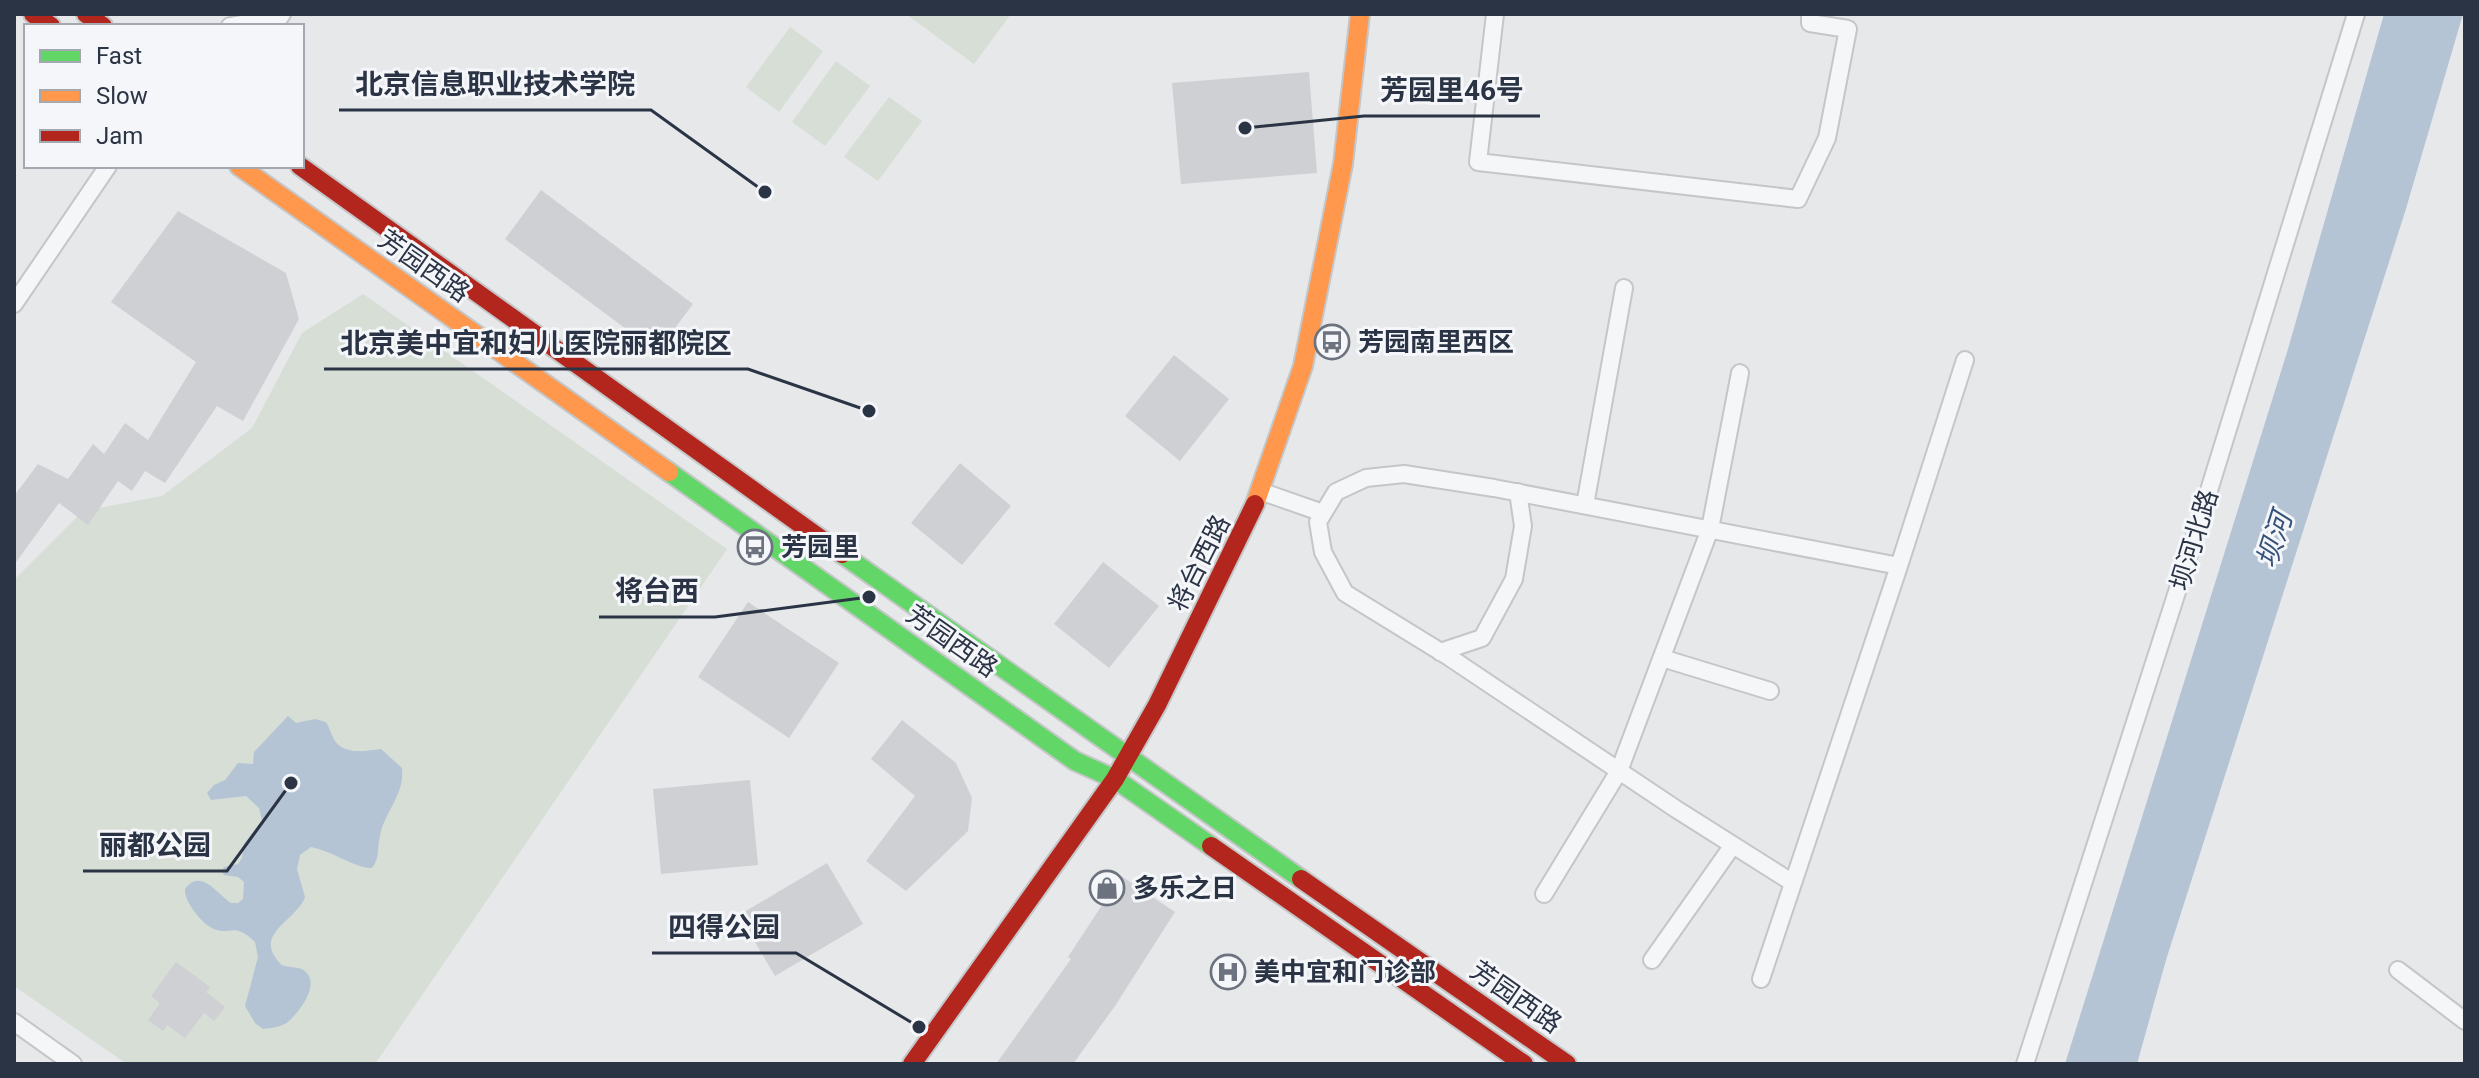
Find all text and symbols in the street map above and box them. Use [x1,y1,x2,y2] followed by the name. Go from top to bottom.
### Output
[24,24,304,168] legend
[96,42,142,70] text: Fast
[339,58,651,110] callout: 北京信息职业技术学院
[1364,64,1540,116] callout: 芳园里46号
[355,68,635,101] text: 北京信息职业技术学院
[1380,74,1524,107] text: 芳园里46号
[96,82,148,110] text: Slow
[96,122,143,150] text: Jam
[373,224,475,308] street label: 芳园西路
[324,317,748,369] callout: 北京美中宜和妇儿医院丽都院区
[1313,323,1351,361] bus stop icon: 芳园南里西区
[340,327,732,360] text: 北京美中宜和妇儿医院丽都院区
[1358,327,1514,357] place label: 芳园南里西区
[2164,486,2224,594] street label: 坝河北路
[2250,504,2300,572] water label: 坝河
[1162,510,1236,616] street label: 将台西路
[736,528,774,566] bus stop icon: 芳园里
[781,532,859,562] place label: 芳园里
[599,565,715,617] callout: 将台西
[615,575,699,608] text: 将台西
[901,599,1003,683] street label: 芳园西路
[83,819,227,871] callout: 丽都公园
[99,829,211,862] text: 丽都公园
[1088,869,1126,907] shop icon: 多乐之日
[1133,873,1237,903] place label: 多乐之日
[652,901,796,953] callout: 四得公园
[668,911,780,944] text: 四得公园
[1209,953,1247,991] hospital icon: 美中宜和门诊部
[1465,955,1567,1039] street label: 芳园西路
[1254,957,1436,987] place label: 美中宜和门诊部

